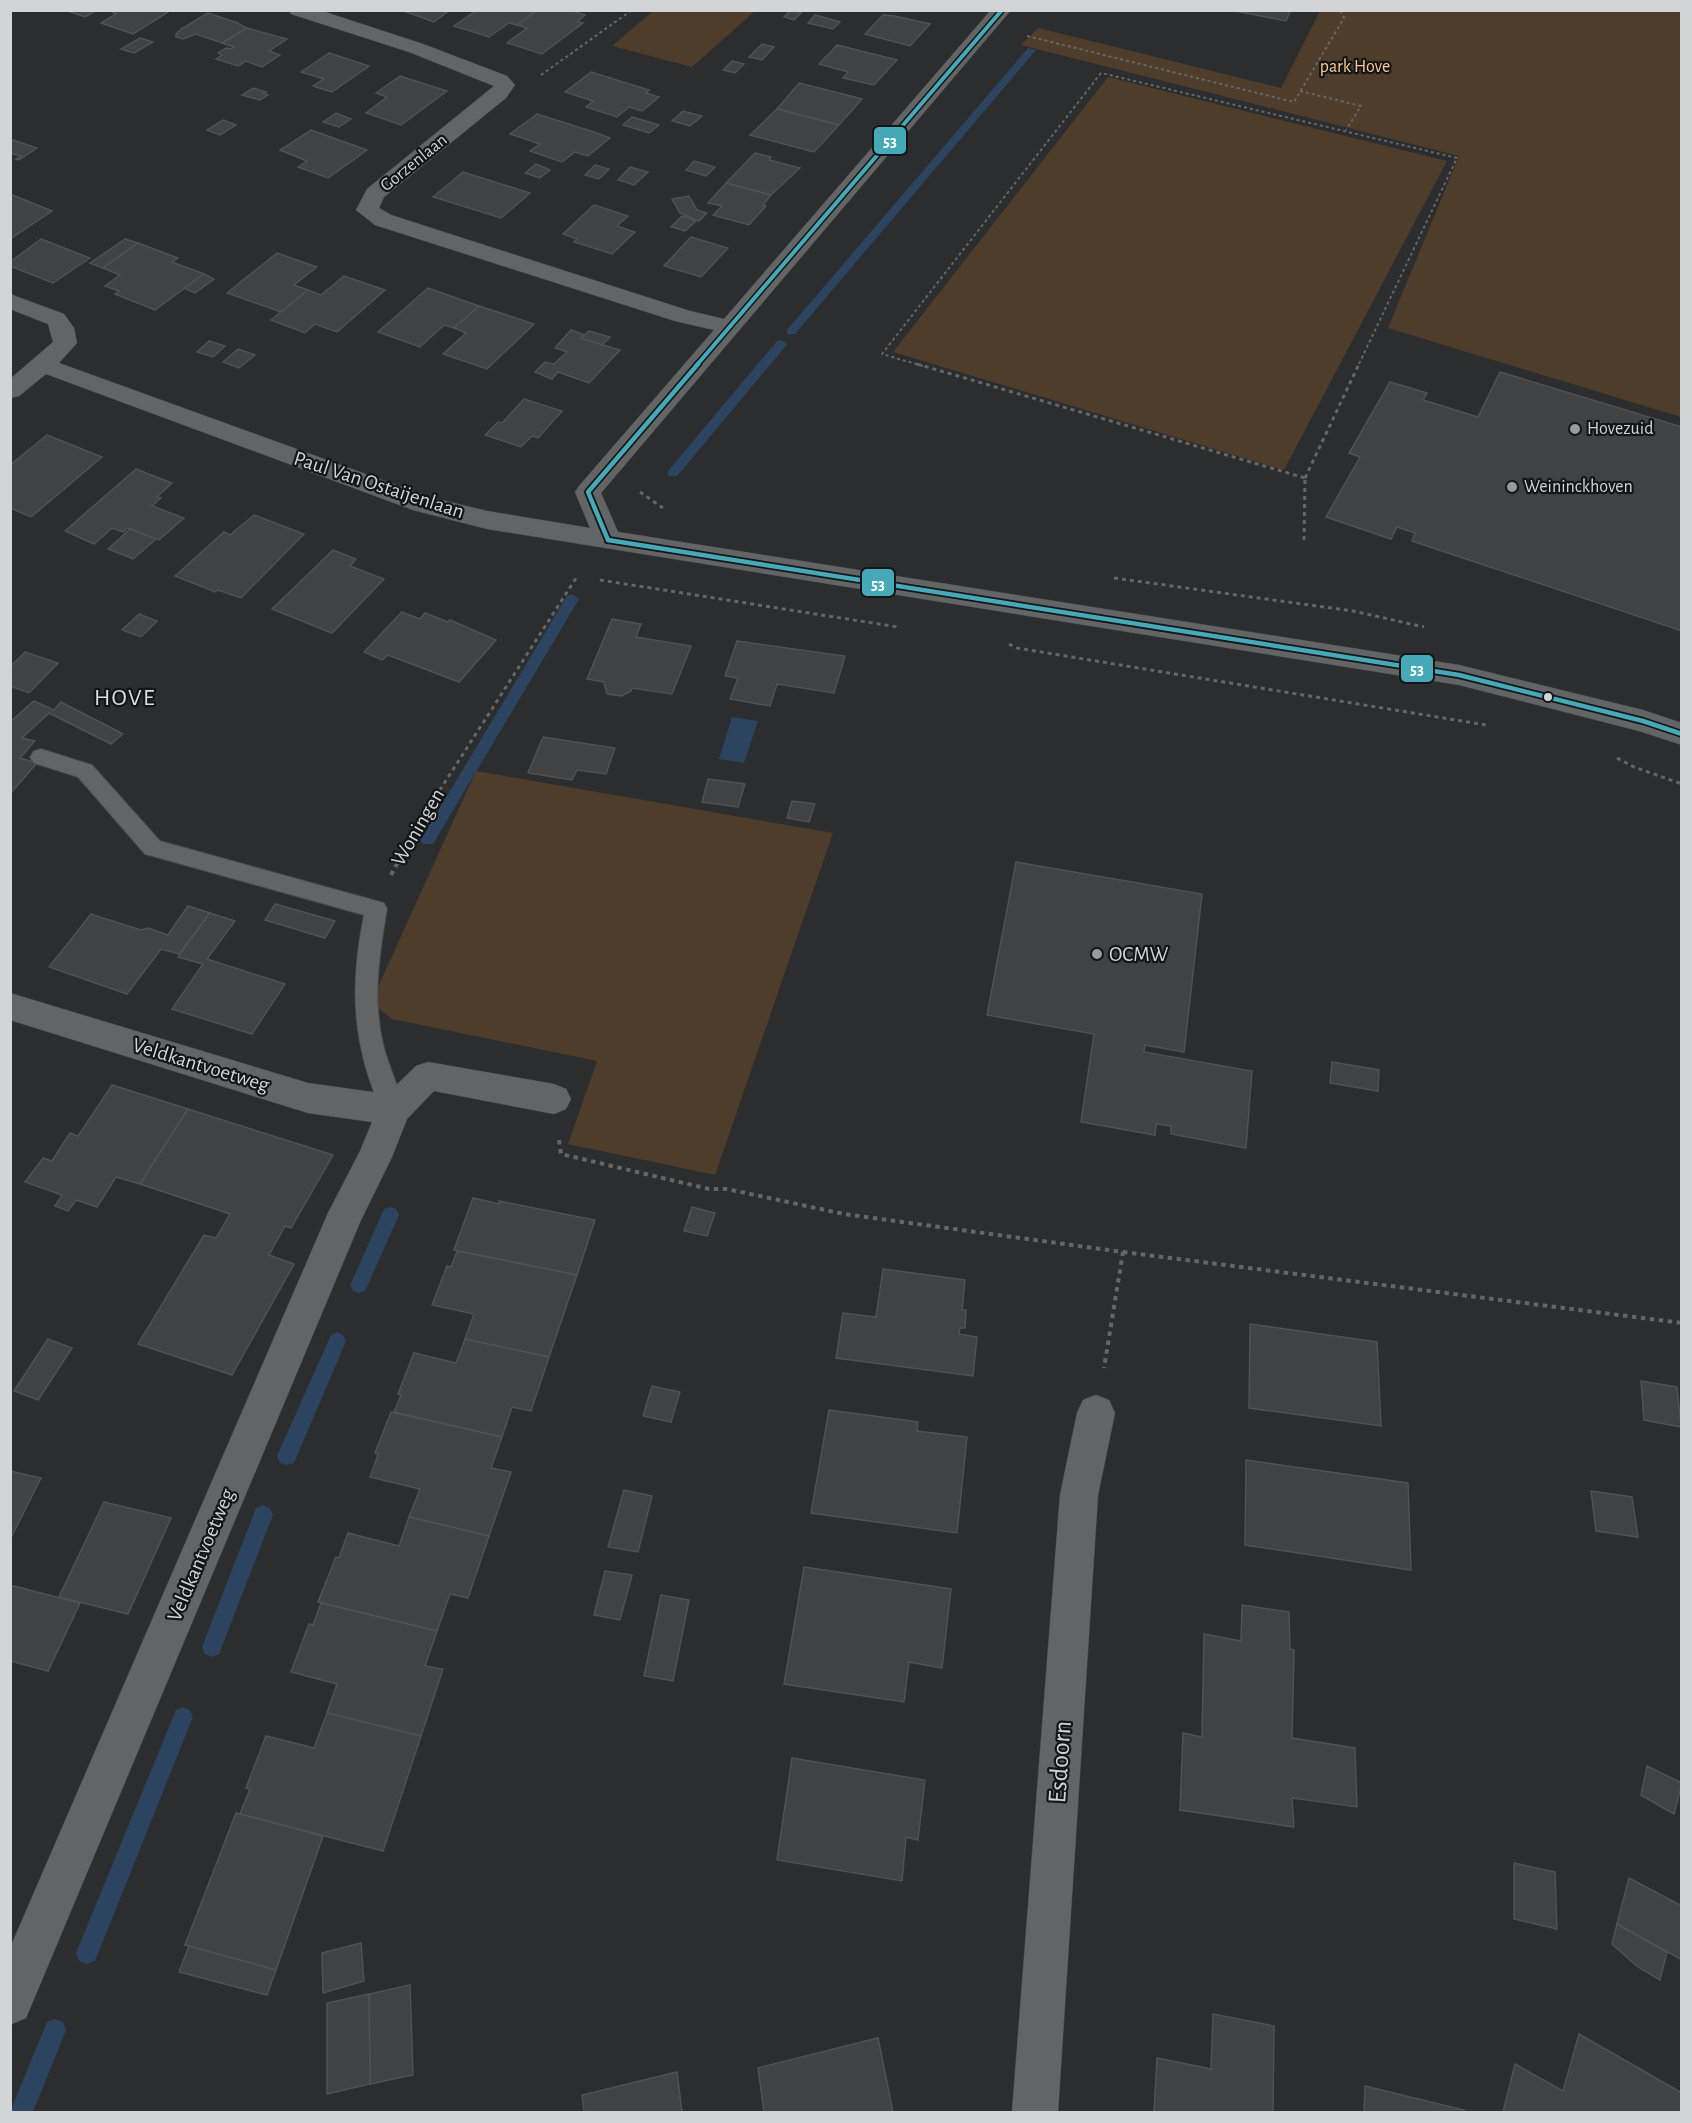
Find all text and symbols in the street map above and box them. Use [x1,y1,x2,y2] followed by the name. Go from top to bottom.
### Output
[1320,58,1390,76] park label: park Hove
[873,126,907,155] line badge: 53
[377,131,451,195] street label: Gorzenlaan
[883,133,897,149] text: 53
[1587,420,1653,438] place label: Hovezuid
[1568,422,1582,436] marker: Hovezuid
[291,448,467,522] street label: Paul Van Ostaijenlaan
[1524,478,1633,496] place label: Weininckhoven
[1505,480,1519,494] marker: Weininckhoven
[861,568,895,597] line badge: 53
[871,576,885,592] text: 53
[1400,654,1434,683] line badge: 53
[1410,661,1424,677] text: 53
[94,686,156,710] district label: HOVE
[1542,691,1554,703] unlabelled marker
[388,785,448,869] street label: Woningen
[1109,944,1169,965] place label: OCMW
[1090,947,1104,961] marker: OCMW
[130,1034,273,1096] street label: Veldkantvoetweg
[164,1485,239,1624] street label: Veldkantvoetweg
[1044,1720,1076,1804] street label: Esdoorn

